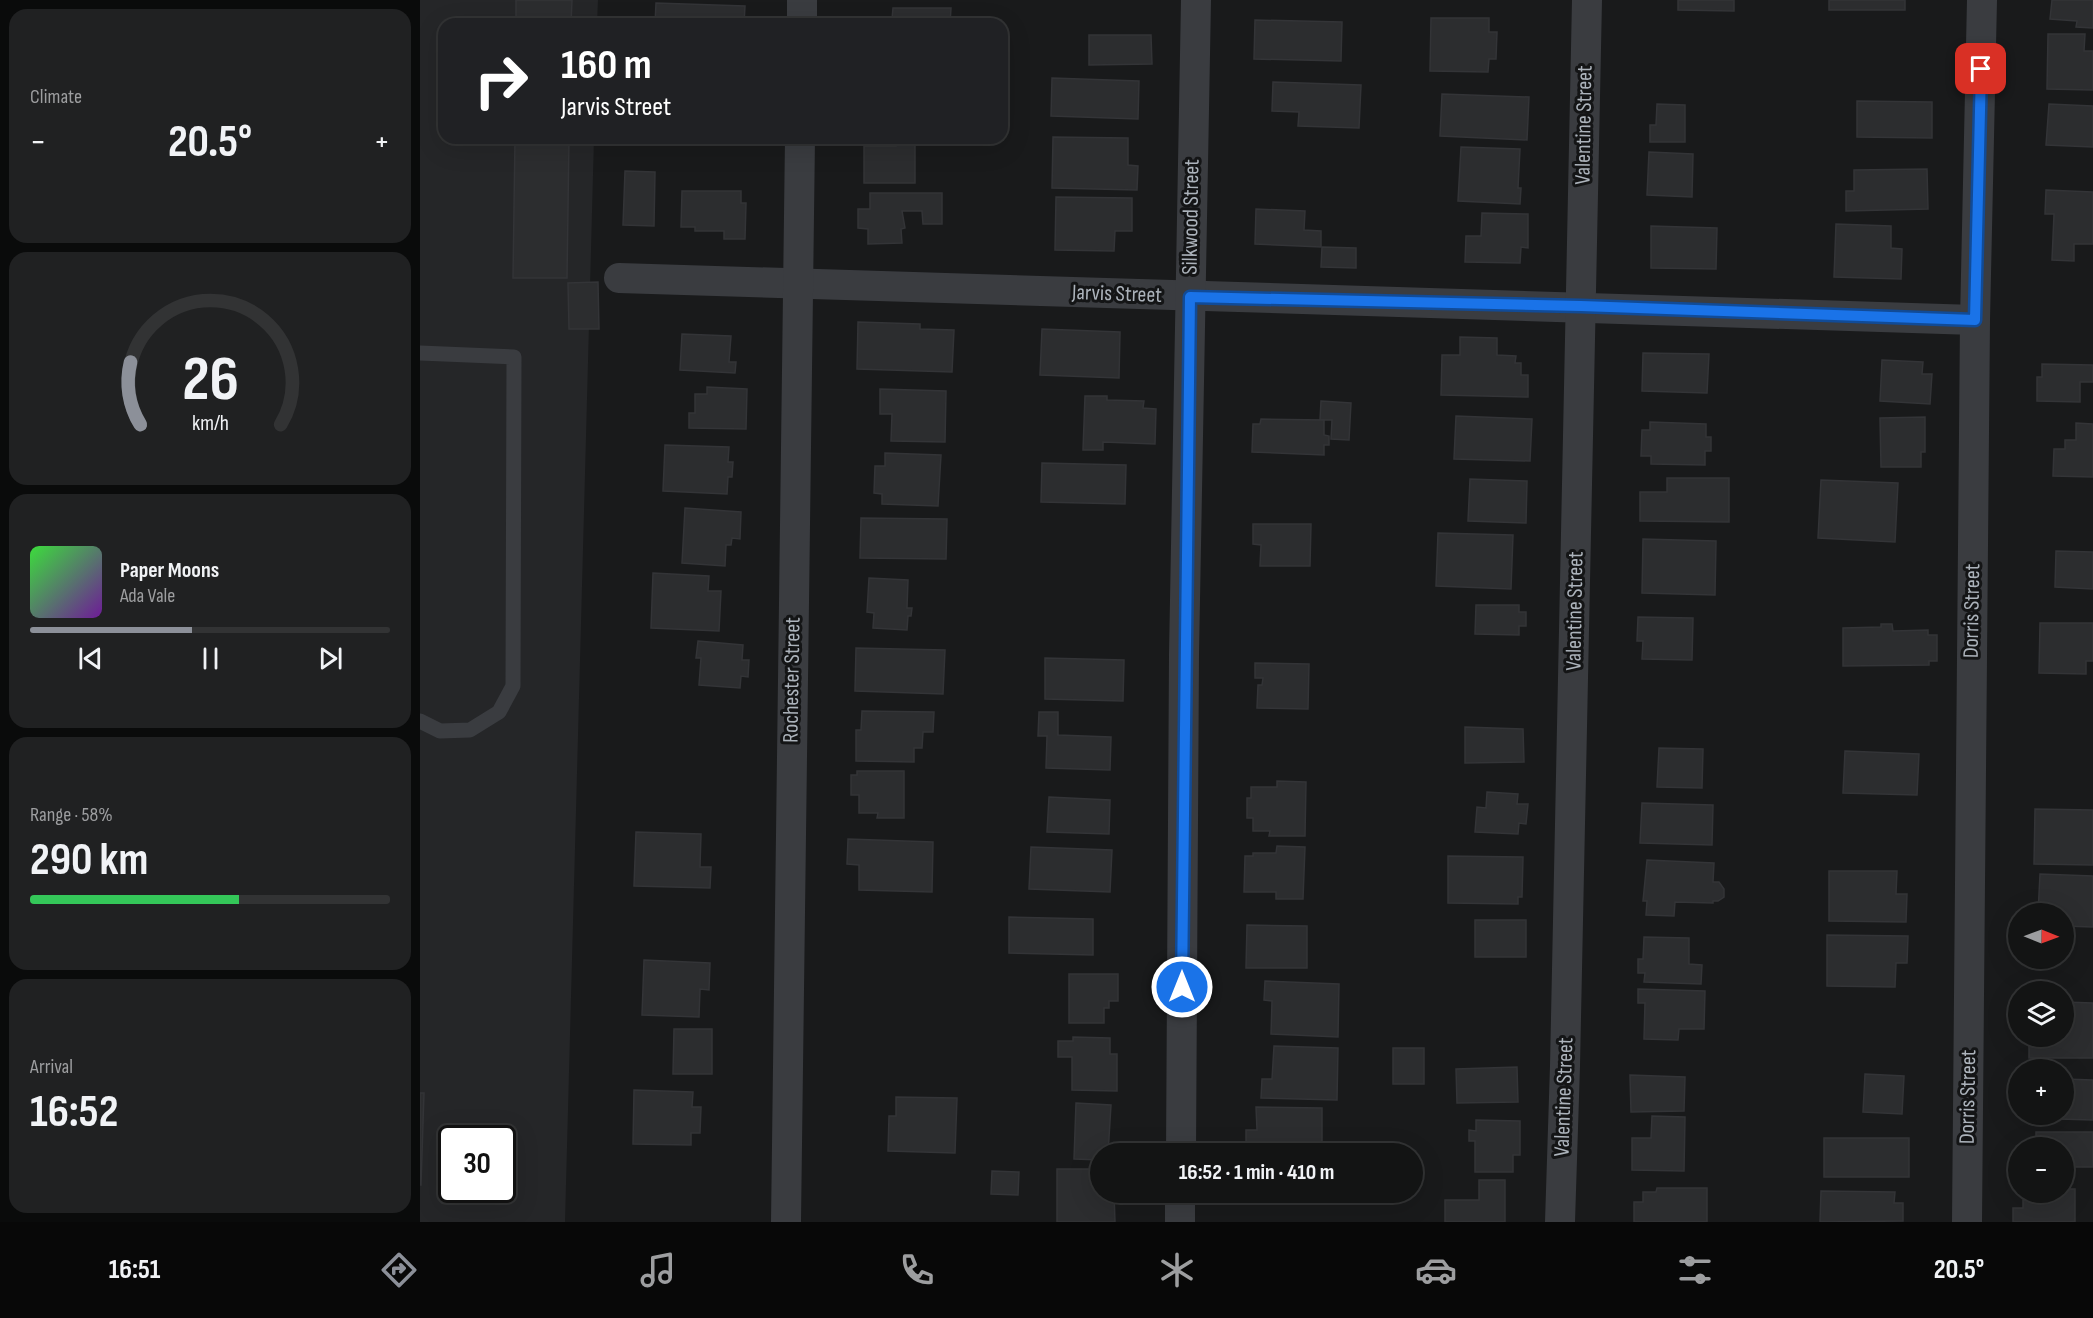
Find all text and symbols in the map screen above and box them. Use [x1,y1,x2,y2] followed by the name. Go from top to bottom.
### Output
[561,40,652,91] text: 160 m
[462,42,540,120] icon: right
[1955,43,2006,94] pin
[1964,52,1997,85] icon: arrive
[1569,65,1599,185] street label: Valentine Street
[30,85,82,109] text: Climate
[561,91,671,123] text: Jarvis Street
[168,115,252,170] text: 20.5°
[30,122,46,162] text: −
[374,122,390,162] text: +
[1176,159,1206,275] street label: Silkwood Street
[1071,279,1163,309] street label: Jarvis Street
[182,344,238,419] text: 26
[191,412,229,437] text: km/h
[1560,551,1590,671] street label: Valentine Street
[120,557,219,584] text: Paper Moons
[1958,563,1986,658] street label: Dorris Street
[120,584,175,608] text: Ada Vale
[777,617,807,743] street label: Rochester Street
[74,642,107,675] icon: previous
[194,642,227,675] icon: pause
[314,642,347,675] icon: next
[30,803,113,827] text: Range · 58%
[30,833,148,888] text: 290 km
[2008,903,2074,969] north arrow
[2008,903,2074,1203] map controls
[1150,955,1214,1019] position arrow
[2008,981,2074,1047] button: layers
[1548,1037,1580,1157] street label: Valentine Street
[1954,1049,1982,1144] street label: Dorris Street
[30,1055,73,1079] text: Arrival
[2008,1059,2074,1125] button: +
[30,1085,118,1140] text: 16:52
[438,1125,516,1203] speed limit sign: 30
[2008,1137,2074,1203] button: −
[1179,1159,1334,1186] text: 16:52 · 1 min · 410 m
[378,1249,420,1291] icon: directions
[637,1249,679,1291] icon: music
[896,1249,938,1291] icon: phone
[1156,1249,1198,1291] icon: climate
[1415,1249,1457,1291] icon: car
[1674,1249,1716,1291] icon: filters
[109,1254,160,1286] text: 16:51
[1934,1254,1984,1286] text: 20.5°

